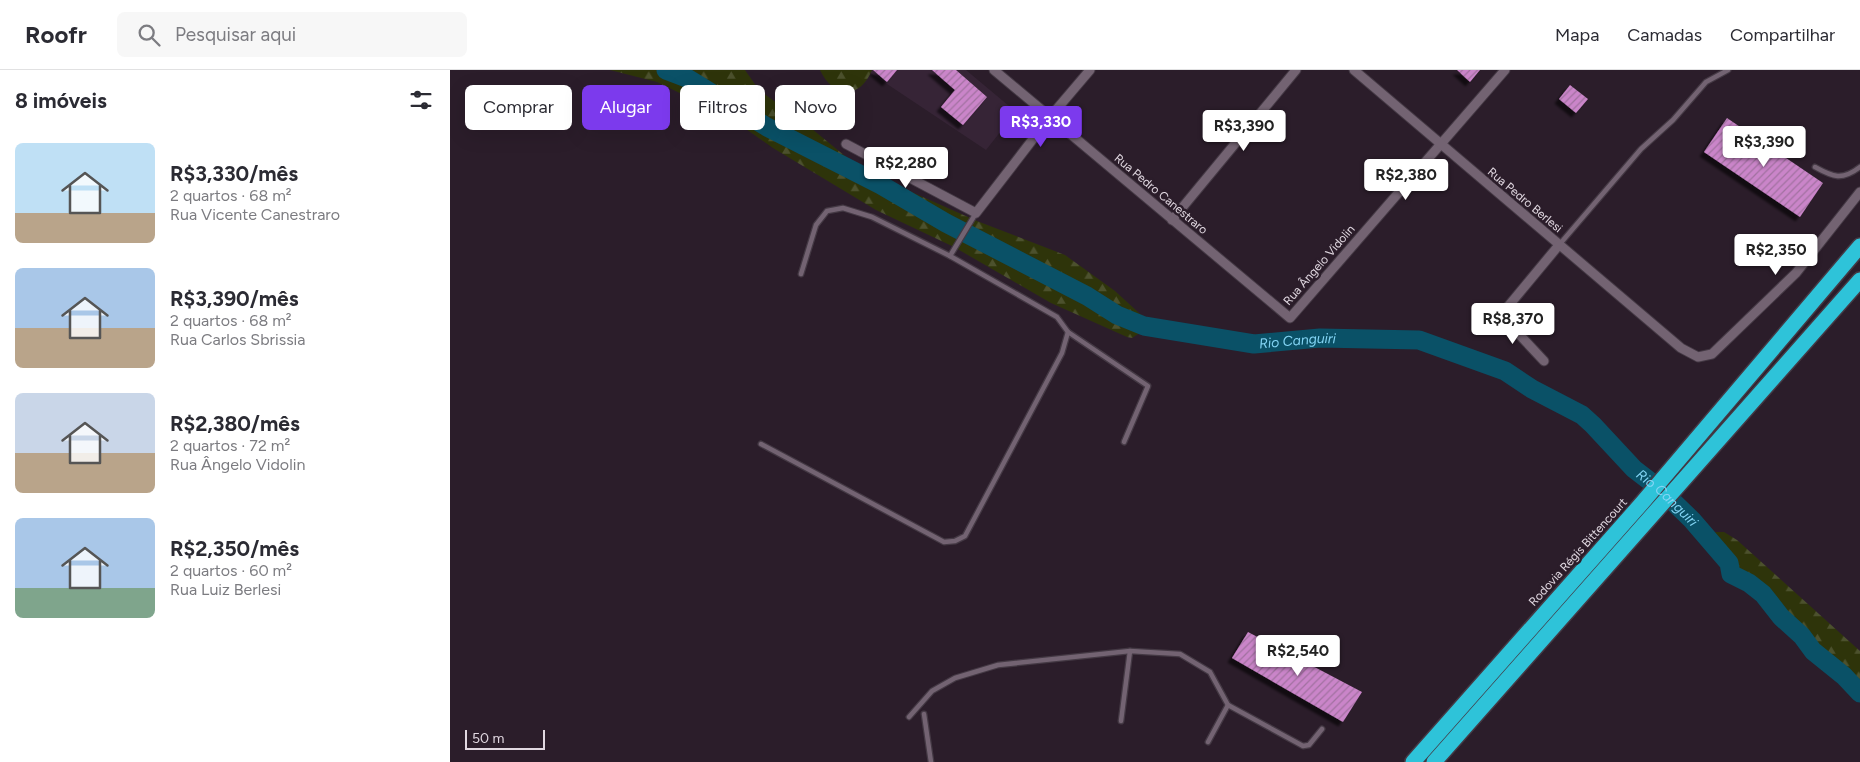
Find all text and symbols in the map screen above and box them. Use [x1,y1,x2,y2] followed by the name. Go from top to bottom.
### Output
[117,12,467,57] search box
[25,20,87,49] text: Roofr
[135,21,163,49] icon: search
[175,23,296,46] text: Pesquisar aqui
[1555,24,1599,46] text: Mapa
[1627,24,1702,46] text: Camadas
[1730,24,1835,46] text: Compartilhar
[465,85,572,130] chip: Comprar
[582,85,670,130] chip: Alugar
[680,85,765,130] chip: Filtros
[775,85,855,130] chip: Novo
[407,86,435,114] icon: filters
[15,88,107,113] text: 8 imóveis
[995,106,1087,148] pin: R$3,330
[1198,109,1290,152] pin: R$3,390
[1011,112,1071,131] text: R$3,330
[1214,116,1274,135] text: R$3,390
[1718,126,1810,168] pin: R$3,390
[1734,132,1794,151] text: R$3,390
[860,146,952,189] pin: R$2,280
[1112,151,1210,237] street label: Rua Pedro Canestraro
[875,153,937,172] text: R$2,280
[1360,158,1452,201] pin: R$2,380
[170,161,298,186] text: R$3,330/mês
[55,163,115,223] icon: home
[1375,165,1437,184] text: R$2,380
[1485,165,1565,235] street label: Rua Pedro Berlesi
[170,186,292,205] text: 2 quartos · 68 m²
[170,205,340,224] text: Rua Vicente Canestraro
[1280,222,1358,308] street label: Rua Ângelo Vidolin
[1730,234,1822,276] pin: R$2,350
[1745,240,1807,259] text: R$2,350
[170,286,299,311] text: R$3,390/mês
[55,288,115,348] icon: home
[1467,302,1559,345] pin: R$8,370
[1482,309,1544,328] text: R$8,370
[170,311,292,330] text: 2 quartos · 68 m²
[1258,329,1337,352] water label: Rio Canguiri
[170,330,305,349] text: Rua Carlos Sbrissia
[170,411,300,436] text: R$2,380/mês
[55,413,115,473] icon: home
[170,436,290,455] text: 2 quartos · 72 m²
[170,455,305,474] text: Rua Ângelo Vidolin
[1633,466,1702,530] water label: Rio Canguiri
[1526,495,1630,609] street label: Rodovia Régis Bittencourt
[170,536,299,561] text: R$2,350/mês
[55,538,115,598] icon: home
[170,561,292,580] text: 2 quartos · 60 m²
[170,580,281,599] text: Rua Luiz Berlesi
[1252,634,1344,677] pin: R$2,540
[1267,641,1329,660] text: R$2,540
[465,727,545,750] scale bar
[472,730,504,747] text: 50 m

